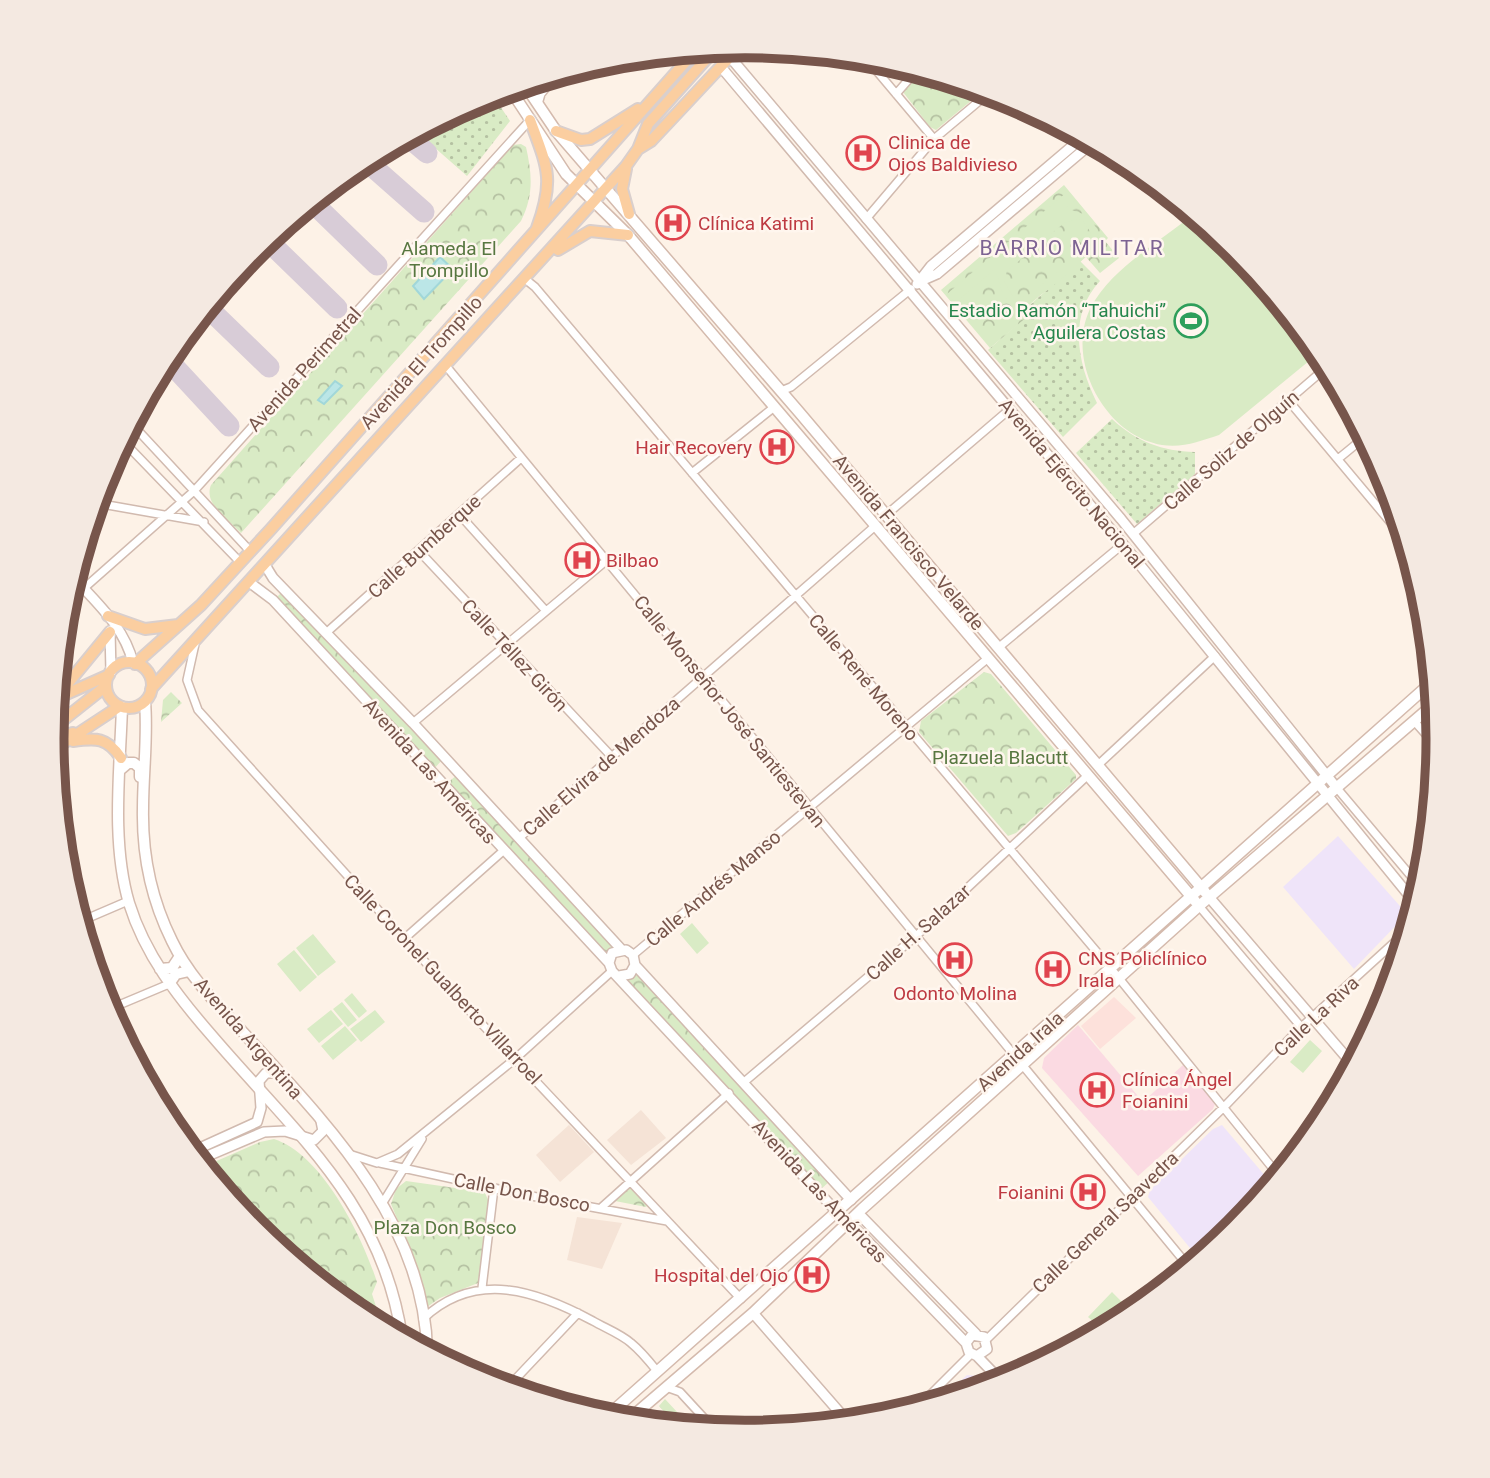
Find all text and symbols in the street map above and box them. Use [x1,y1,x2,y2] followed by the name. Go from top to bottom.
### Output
[888,131,1018,176] place label: Clinica de Ojos Baldivieso
[844,134,882,172] hospital icon: Clinica de Ojos Baldivieso
[654,204,692,242] hospital icon: Clínica Katimi
[698,212,814,235] place label: Clínica Katimi
[979,236,1165,260] district label: BARRIO MILITAR
[401,237,497,282] park label: Alameda El Trompillo
[355,291,487,434] street label: Avenida El Trompillo
[948,299,1166,344] place label: Estadio Ramón “Tahuichi” Aguilera Costas
[1172,302,1210,340] sports icon: Estadio Ramón “Tahuichi” Aguilera Costas
[243,303,366,436] street label: Avenida Perimetral
[1159,385,1304,515] street label: Calle Soliz de Olguín
[994,394,1149,573] street label: Avenida Ejército Nacional
[758,428,796,466] hospital icon: Hair Recovery
[635,436,752,459] place label: Hair Recovery
[828,450,989,635] street label: Avenida Francisco Velarde
[363,490,486,603] street label: Calle Bumberque
[563,541,601,579] hospital icon: Bilbao
[606,549,659,572] place label: Bilbao
[629,591,830,832] street label: Calle Monseñor José Santiestevan
[457,594,573,716] street label: Calle Téllez Girón
[804,609,923,746] street label: Calle René Moreno
[518,692,685,841] street label: Calle Elvira de Mendoza
[358,694,501,849] street label: Avenida Las Américas
[932,746,1068,769] park label: Plazuela Blacutt
[641,825,786,952] street label: Calle Andrés Manso
[339,869,546,1089] street label: Calle Coronel Gualberto Villarroel
[861,879,976,985] street label: Calle H. Salazar
[936,941,974,979] hospital icon: Odonto Molina
[1078,947,1207,992] place label: CNS Policlínico Irala
[1034,950,1072,988] hospital icon: CNS Policlínico Irala
[1269,971,1364,1062] street label: Calle La Riva
[190,973,308,1104] street label: Avenida Argentina
[893,982,1017,1005] place label: Odonto Molina
[972,1007,1068,1096] street label: Avenida Irala
[1122,1068,1232,1113] place label: Clínica Ángel Foianini
[1078,1071,1116,1109] hospital icon: Clínica Ángel Foianini
[747,1115,892,1268] street label: Avenida Las Américas
[1028,1147,1183,1298] street label: Calle General Saavedra
[452,1168,592,1217] street label: Calle Don Bosco
[1069,1173,1107,1211] hospital icon: Foianini
[998,1181,1064,1204] place label: Foianini
[373,1216,517,1239] park label: Plaza Don Bosco
[793,1256,831,1294] hospital icon: Hospital del Ojo
[654,1264,788,1287] place label: Hospital del Ojo

